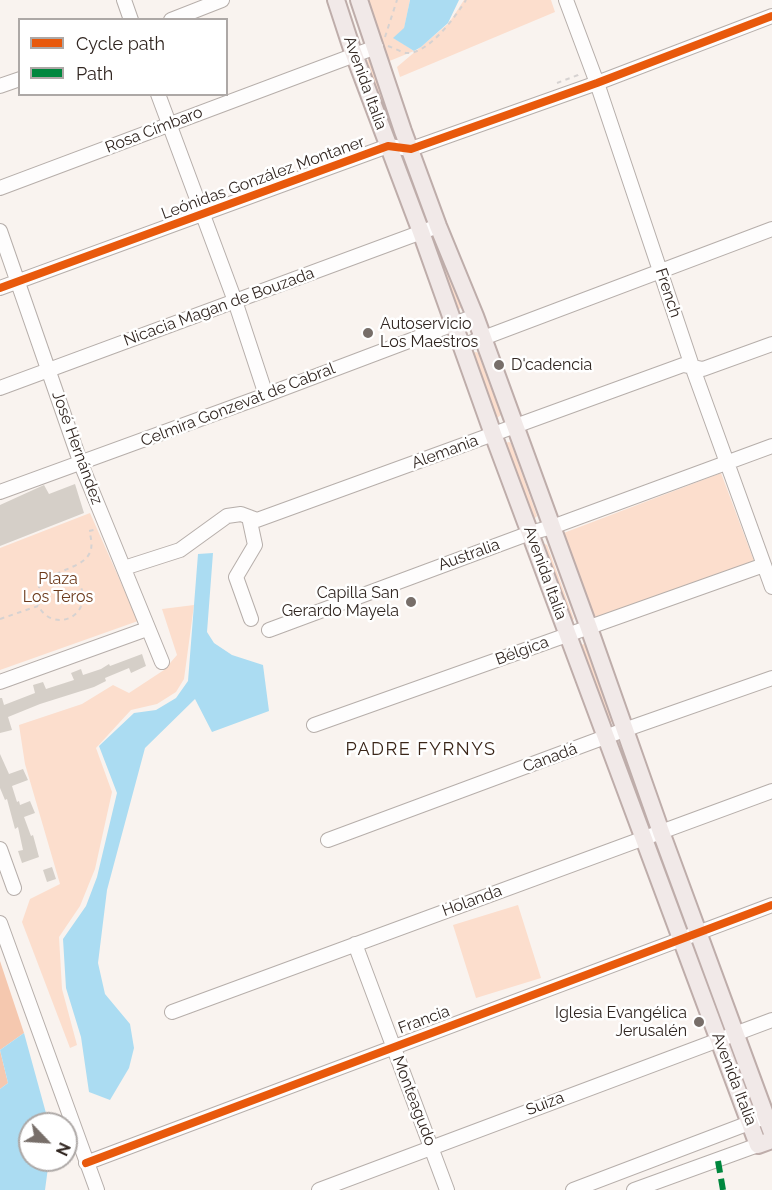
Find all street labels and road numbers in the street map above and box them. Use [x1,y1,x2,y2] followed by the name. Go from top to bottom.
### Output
[339,34,391,132] street label: Avenida Italia
[103,103,205,157] street label: Rosa Címbaro
[159,132,367,224] street label: Leónidas González Montaner
[121,264,317,350] street label: Nicacia Magan de Bouzada
[651,266,685,320] street label: French
[138,359,338,451] street label: Celmira Gonzevat de Cabral
[48,389,106,507] street label: José Hernández
[409,431,481,473] street label: Alemania
[519,524,571,622] street label: Avenida Italia
[436,535,502,575] street label: Australia
[493,633,551,669] street label: Bélgica
[520,739,580,777] street label: Canadá
[439,881,505,921] street label: Holanda
[396,1002,452,1038] street label: Francia
[707,1030,761,1128] street label: Avenida Italia
[388,1053,440,1149] street label: Monteagudo
[523,1088,567,1120] street label: Suiza

